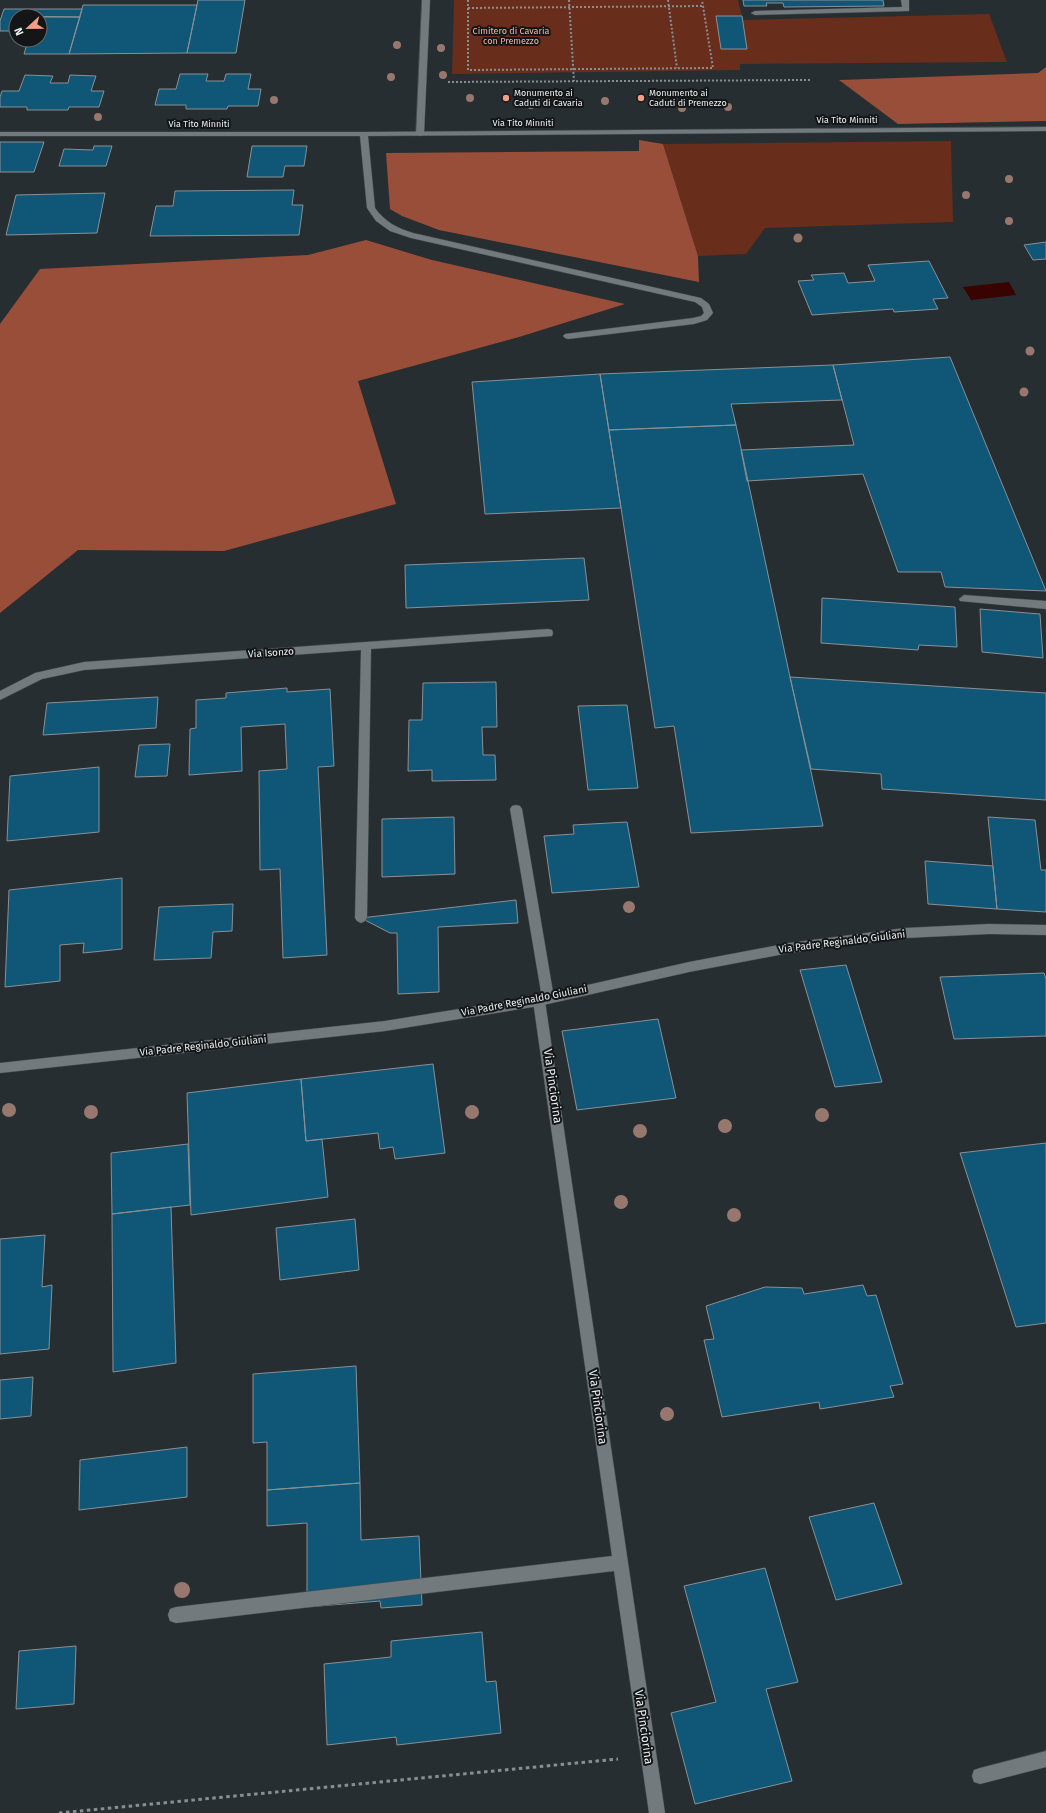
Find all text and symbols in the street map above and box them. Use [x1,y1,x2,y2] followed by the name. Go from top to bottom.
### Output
[8,8,48,48] north arrow
[12,26,27,37] text: N
[473,26,549,46] park label: Cimitero di Cavaria con Premezzo
[514,88,583,108] place label: Monumento ai Caduti di Cavaria
[649,88,727,108] place label: Monumento ai Caduti di Premezzo
[501,93,511,103] marker: Monumento ai Caduti di Cavaria
[636,93,646,103] marker: Monumento ai Caduti di Premezzo
[816,115,878,125] street label: Via Tito Minniti
[492,118,554,128] street label: Via Tito Minniti
[168,119,230,129] street label: Via Tito Minniti
[248,645,294,661] street label: Via Isonzo
[778,928,906,956] street label: Via Padre Reginaldo Giuliani
[460,983,588,1019] street label: Via Padre Reginaldo Giuliani
[139,1033,267,1059] street label: Via Padre Reginaldo Giuliani
[541,1048,565,1124] street label: Via Pinciorina
[586,1369,610,1445] street label: Via Pinciorina
[632,1689,656,1765] street label: Via Pinciorina

